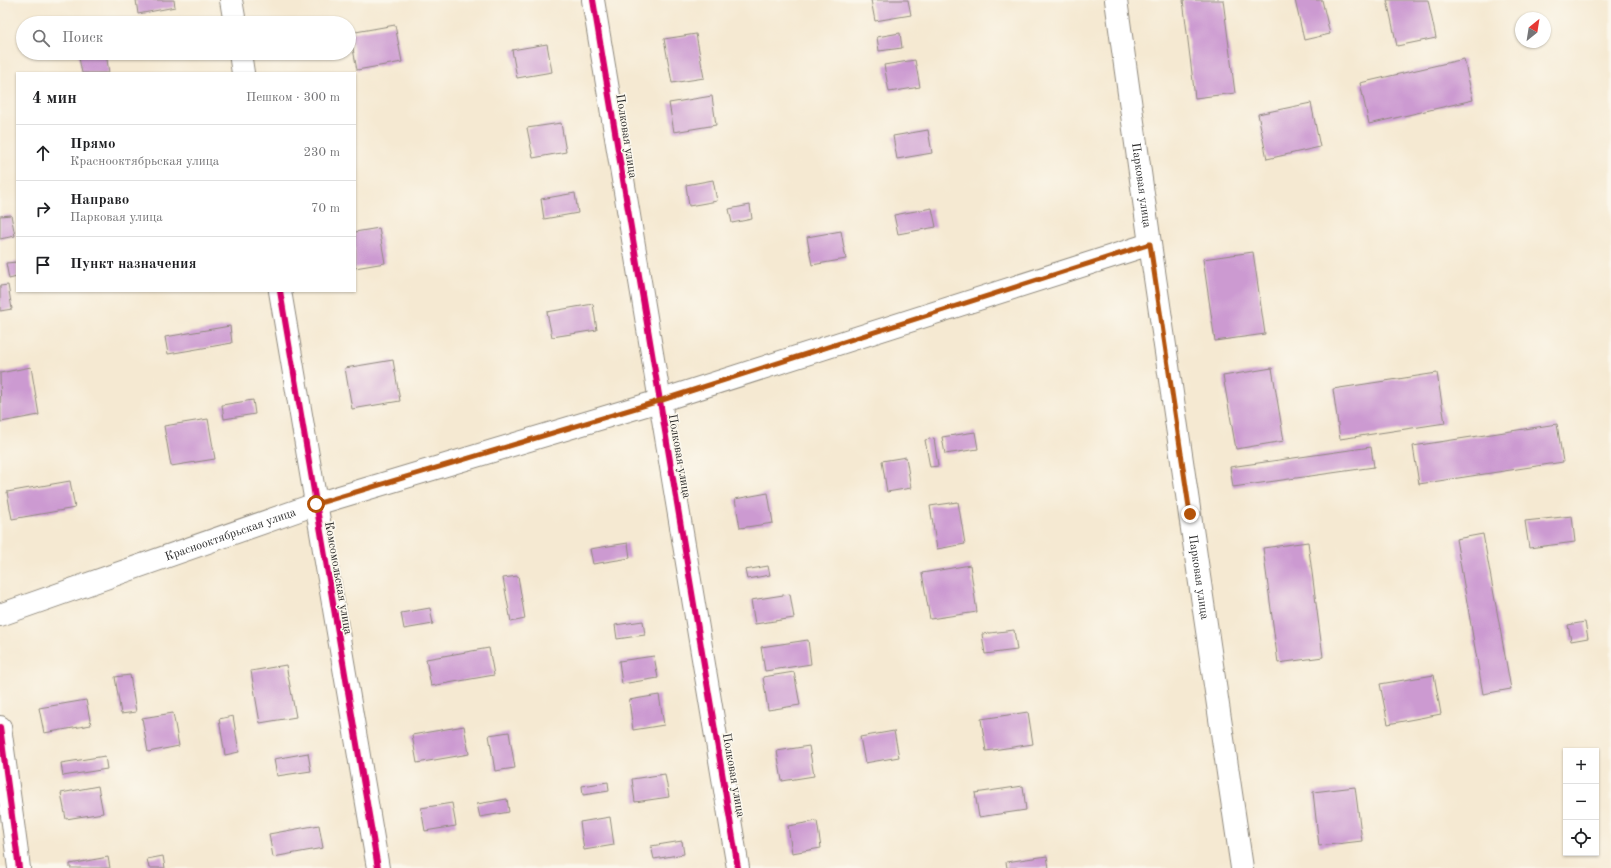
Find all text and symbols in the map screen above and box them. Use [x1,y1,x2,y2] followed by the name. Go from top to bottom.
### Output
[1515,12,1551,48] north arrow
[16,16,356,60] search box
[30,27,52,49] icon: search
[62,31,103,46] text: Поиск
[32,90,77,107] text: 4 мин
[246,91,340,104] text: Пешком · 300 m
[613,93,639,179] street label: Полковая улица
[70,137,116,152] text: Прямо
[32,142,54,164] icon: ahead
[1129,142,1153,229] street label: Парковая улица
[303,146,340,159] text: 230 m
[70,155,219,168] text: Краснооктябрьская улица
[70,193,129,208] text: Направо
[32,198,54,220] icon: right
[311,202,340,215] text: 70 m
[70,211,163,224] text: Парковая улица
[32,254,54,276] icon: arrive
[70,257,197,272] text: Пункт назначения
[666,413,692,499] street label: Полковая улица
[307,495,325,513] route start
[1181,505,1199,523] route end
[163,507,298,564] street label: Краснооктябрьская улица
[322,521,354,636] street label: Комсомольская улица
[1186,534,1210,621] street label: Парковая улица
[720,732,746,818] street label: Полковая улица
[1563,748,1599,856] map controls
[1563,748,1599,784] button: +
[1563,784,1599,820] button: −
[1563,820,1599,856] button: locate

